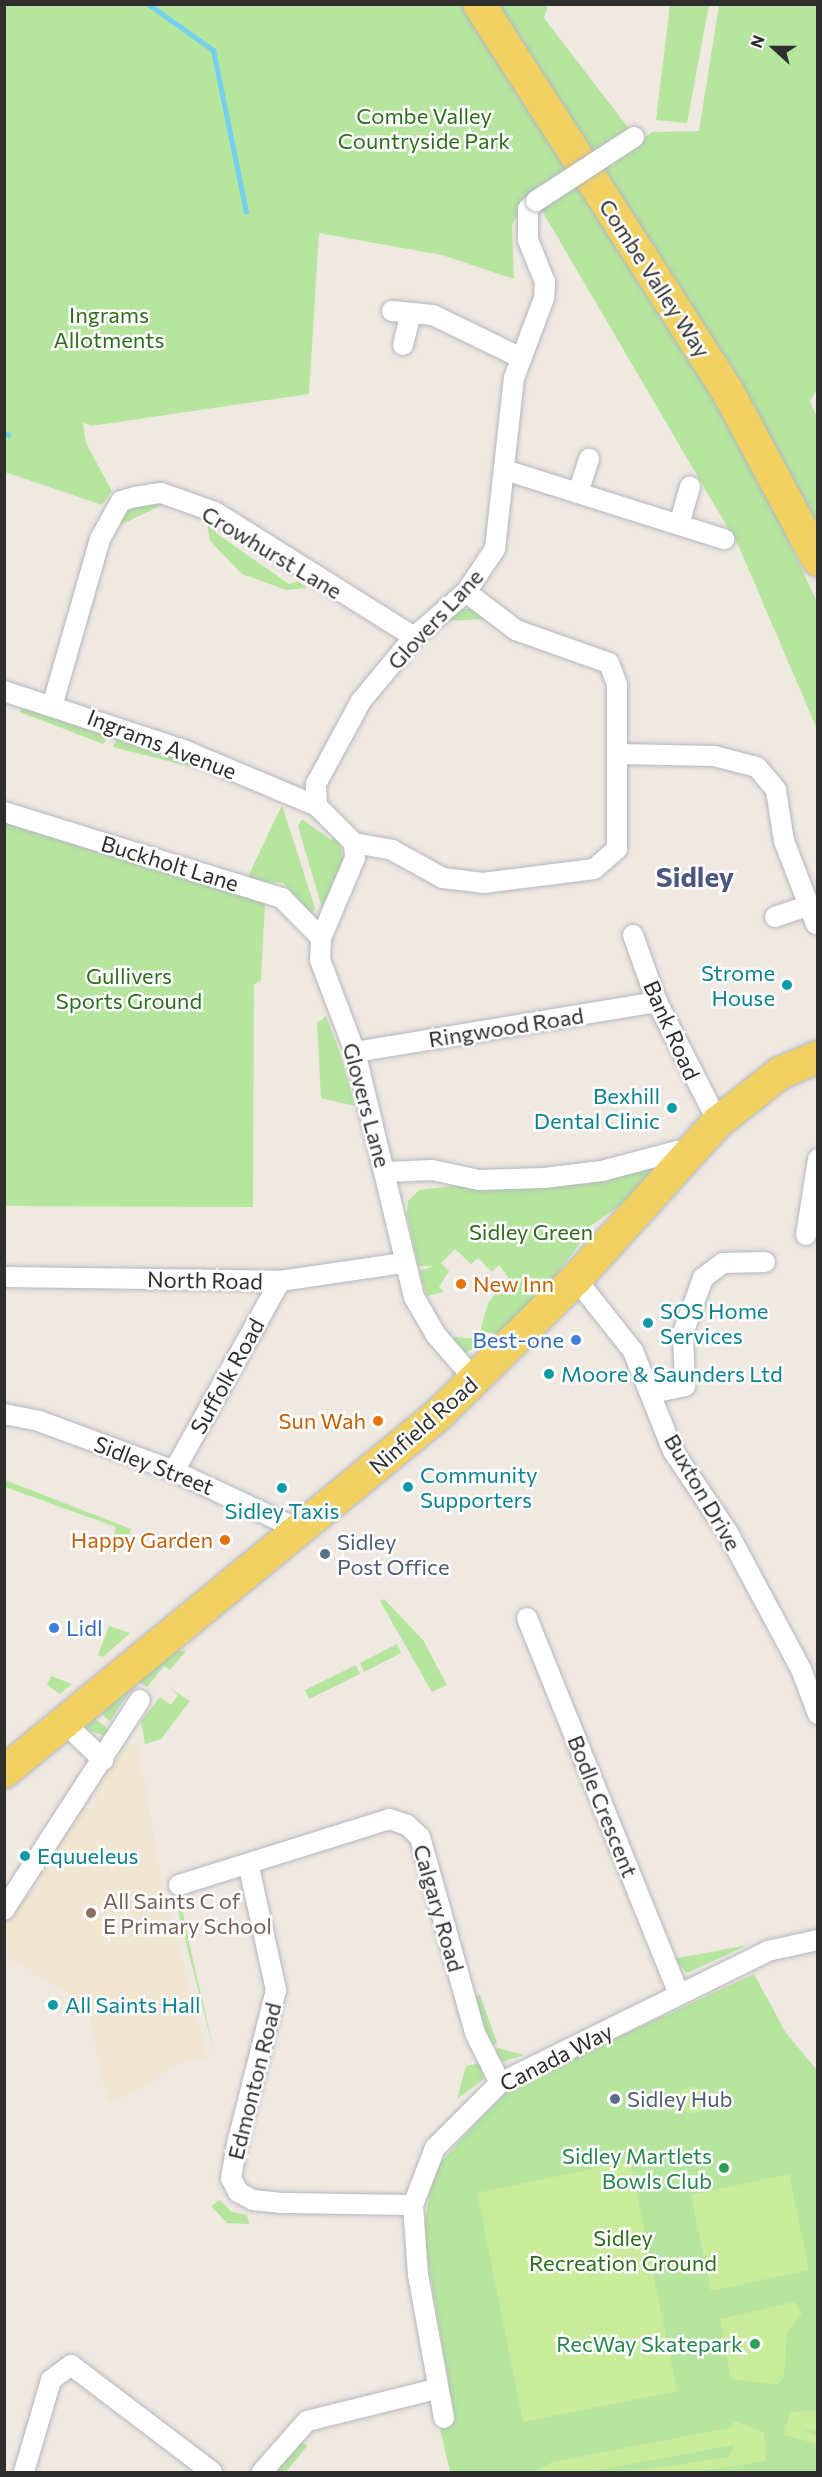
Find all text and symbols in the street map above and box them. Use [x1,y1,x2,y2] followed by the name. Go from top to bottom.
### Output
[744,18,804,78] north arrow
[746,32,768,50] text: N
[338,102,510,154] park label: Combe Valley Countryside Park
[594,194,716,362] street label: Combe Valley Way
[54,301,164,352] park label: Ingrams Allotments
[197,500,347,604] street label: Crowhurst Lane
[382,563,488,675] street label: Glovers Lane
[84,703,240,785] street label: Ingrams Avenue
[98,830,242,896] street label: Buckholt Lane
[656,859,734,893] district label: Sidley
[701,959,775,1010] place label: Strome House
[56,962,202,1014] park label: Gullivers Sports Ground
[638,976,706,1084] street label: Bank Road
[780,978,794,992] marker: Strome House
[427,1002,585,1052] street label: Ringwood Road
[338,1040,396,1170] street label: Glovers Lane
[534,1082,660,1134] place label: Bexhill Dental Clinic
[665,1101,679,1115] marker: Bexhill Dental Clinic
[469,1219,593,1245] park label: Sidley Green
[147,1266,263,1294] street label: North Road
[473,1271,554,1297] place label: New Inn
[454,1277,468,1291] marker: New Inn
[660,1297,768,1348] place label: SOS Home Services
[184,1314,270,1438] street label: Suffolk Road
[641,1316,655,1330] marker: SOS Home Services
[473,1327,564,1353] place label: Best-one
[569,1333,583,1347] marker: Best-one
[561,1361,783,1387] place label: Moore & Saunders Ltd
[542,1367,556,1381] marker: Moore & Saunders Ltd
[364,1371,482,1479] street label: Ninfield Road
[279,1408,366,1434] place label: Sun Wah
[371,1414,385,1428] marker: Sun Wah
[659,1429,747,1555] street label: Buxton Drive
[90,1430,218,1500] street label: Sidley Street
[420,1461,538,1512] place label: Community Supporters
[401,1480,415,1494] marker: Community Supporters
[275,1481,289,1495] marker: Sidley Taxis
[225,1498,339,1524] place label: Sidley Taxis
[71,1527,213,1553] place label: Happy Garden
[337,1528,450,1580] place label: Sidley Post Office
[218,1533,232,1547] marker: Happy Garden
[318,1547,332,1561] marker: Sidley Post Office
[66,1615,103,1641] place label: Lidl
[47,1621,61,1635] marker: Lidl
[563,1731,643,1881] street label: Bodle Crescent
[408,1841,470,1975] street label: Calgary Road
[37,1843,139,1869] place label: Equueleus
[18,1849,32,1863] marker: Equueleus
[103,1887,272,1939] place label: All Saints C of E Primary School
[84,1906,98,1920] marker: All Saints C of E Primary School
[65,1992,201,2018] place label: All Saints Hall
[46,1998,60,2012] marker: All Saints Hall
[222,2000,286,2162] street label: Edmonton Road
[495,2017,617,2097] street label: Canada Way
[627,2086,733,2112] place label: Sidley Hub
[608,2092,622,2106] marker: Sidley Hub
[562,2142,712,2194] place label: Sidley Martlets Bowls Club
[717,2161,731,2175] marker: Sidley Martlets Bowls Club
[529,2224,717,2276] park label: Sidley Recreation Ground
[556,2331,743,2357] place label: RecWay Skatepark
[748,2337,762,2351] marker: RecWay Skatepark

